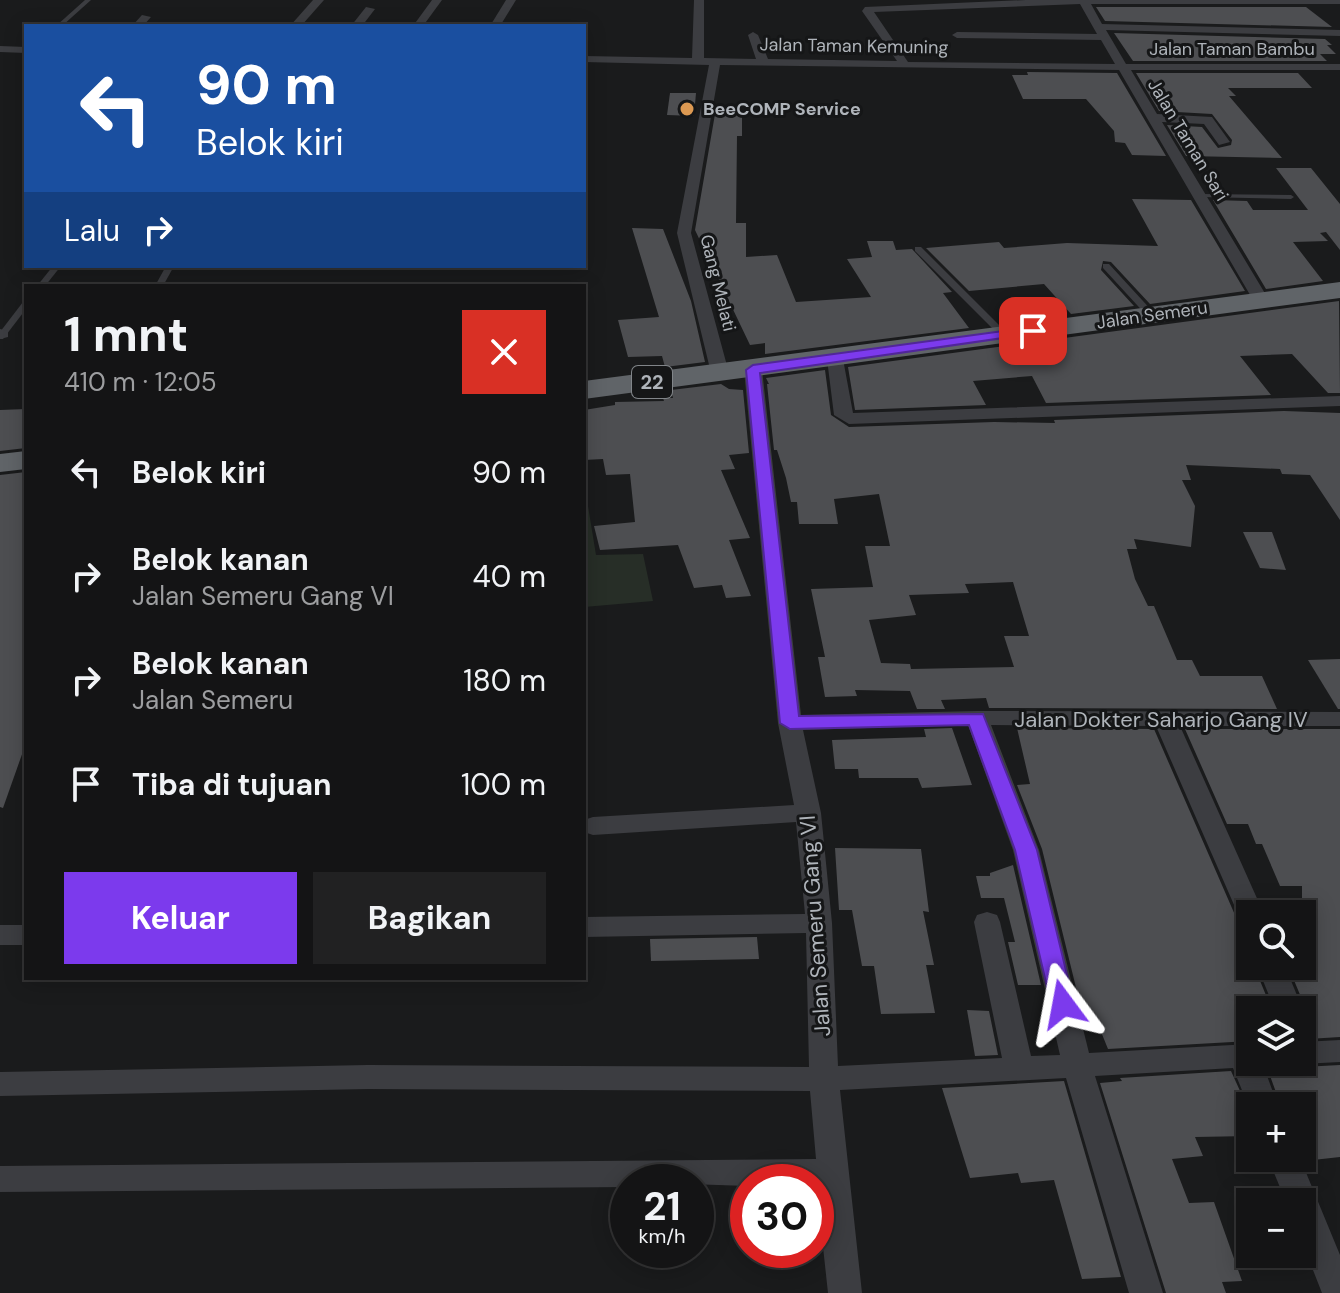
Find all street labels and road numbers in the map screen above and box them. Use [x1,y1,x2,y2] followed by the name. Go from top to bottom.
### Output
[759,32,949,60] street label: Jalan Taman Kemuning
[1149,37,1315,61] street label: Jalan Taman Bambu
[1142,74,1234,206] street label: Jalan Taman Sari
[694,232,742,334] street label: Gang Melati
[1095,295,1209,335] street label: Jalan Semeru
[632,366,672,398] road number: 22
[1014,705,1308,734] street label: Jalan Dokter Saharjo Gang IV
[793,814,837,1038] street label: Jalan Semeru Gang VI

